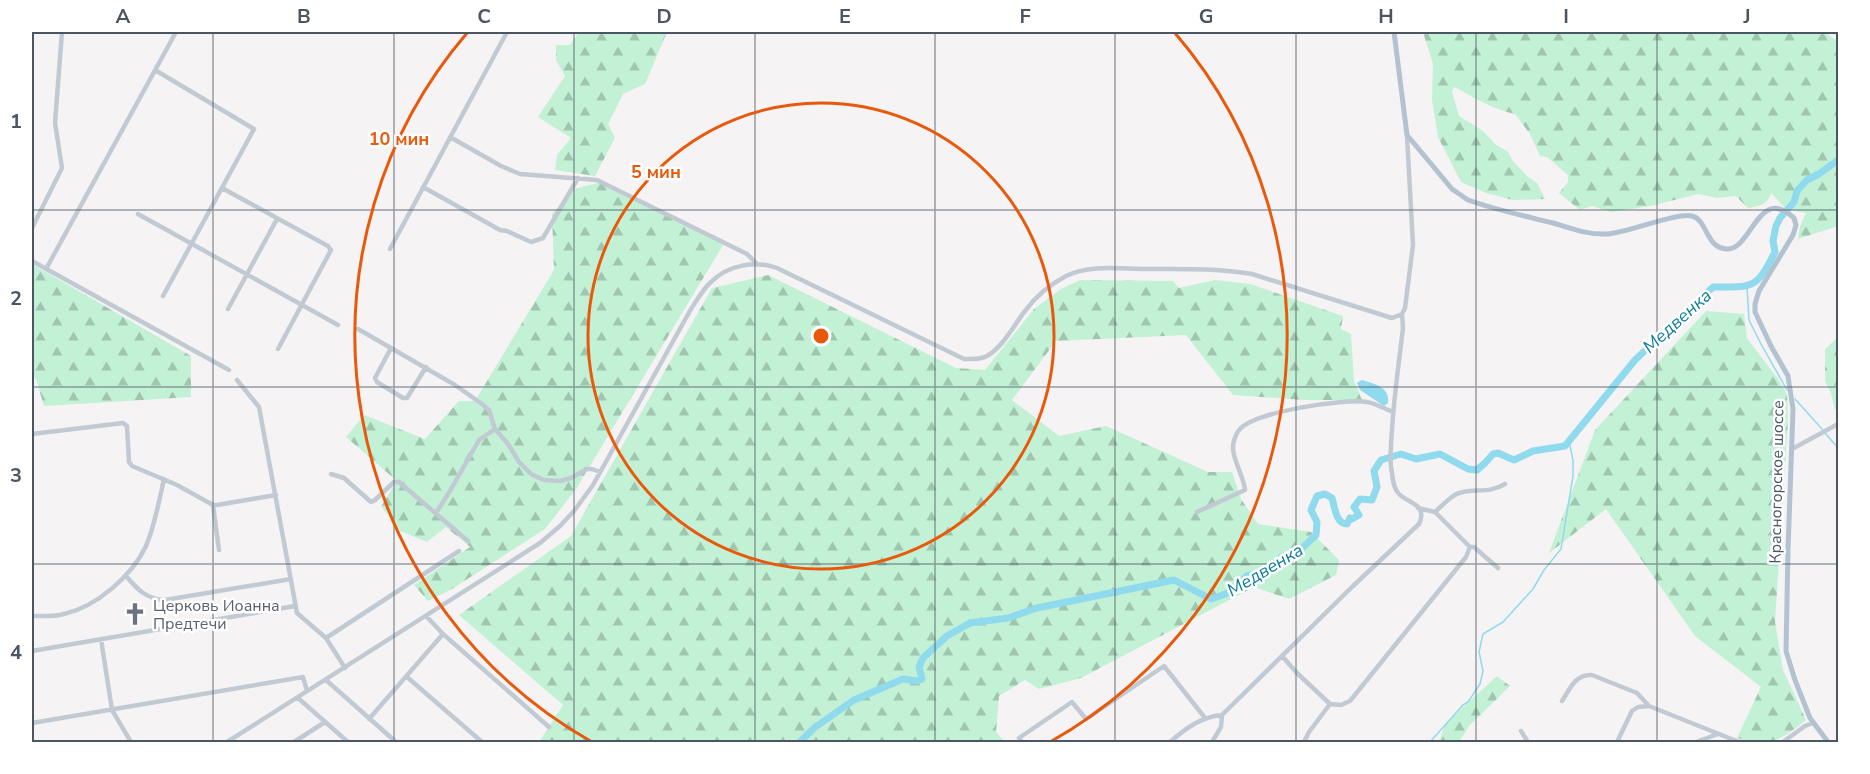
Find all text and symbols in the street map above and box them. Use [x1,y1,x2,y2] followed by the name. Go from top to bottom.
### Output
[116,3,131,30] text: A
[297,3,311,30] text: B
[477,3,491,30] text: C
[656,3,672,30] text: D
[839,3,851,30] text: E
[1019,3,1031,30] text: F
[1199,3,1213,30] text: G
[1378,3,1394,30] text: H
[1563,3,1569,30] text: I
[1742,3,1751,30] text: J
[10,108,22,135] text: 1
[369,127,429,151] text: 10 мин
[631,160,681,184] text: 5 мин
[1637,284,1717,358] water label: Медвенка
[10,285,22,312] text: 2
[811,326,831,346] centre of rings
[1765,400,1789,564] street label: Красногорское шоссе
[10,462,22,489] text: 3
[1222,538,1308,602] water label: Медвенка
[153,595,280,635] place label: Церковь Иоанна Предтечи
[122,601,148,627] church icon: Церковь Иоанна Предтечи
[10,639,22,666] text: 4

